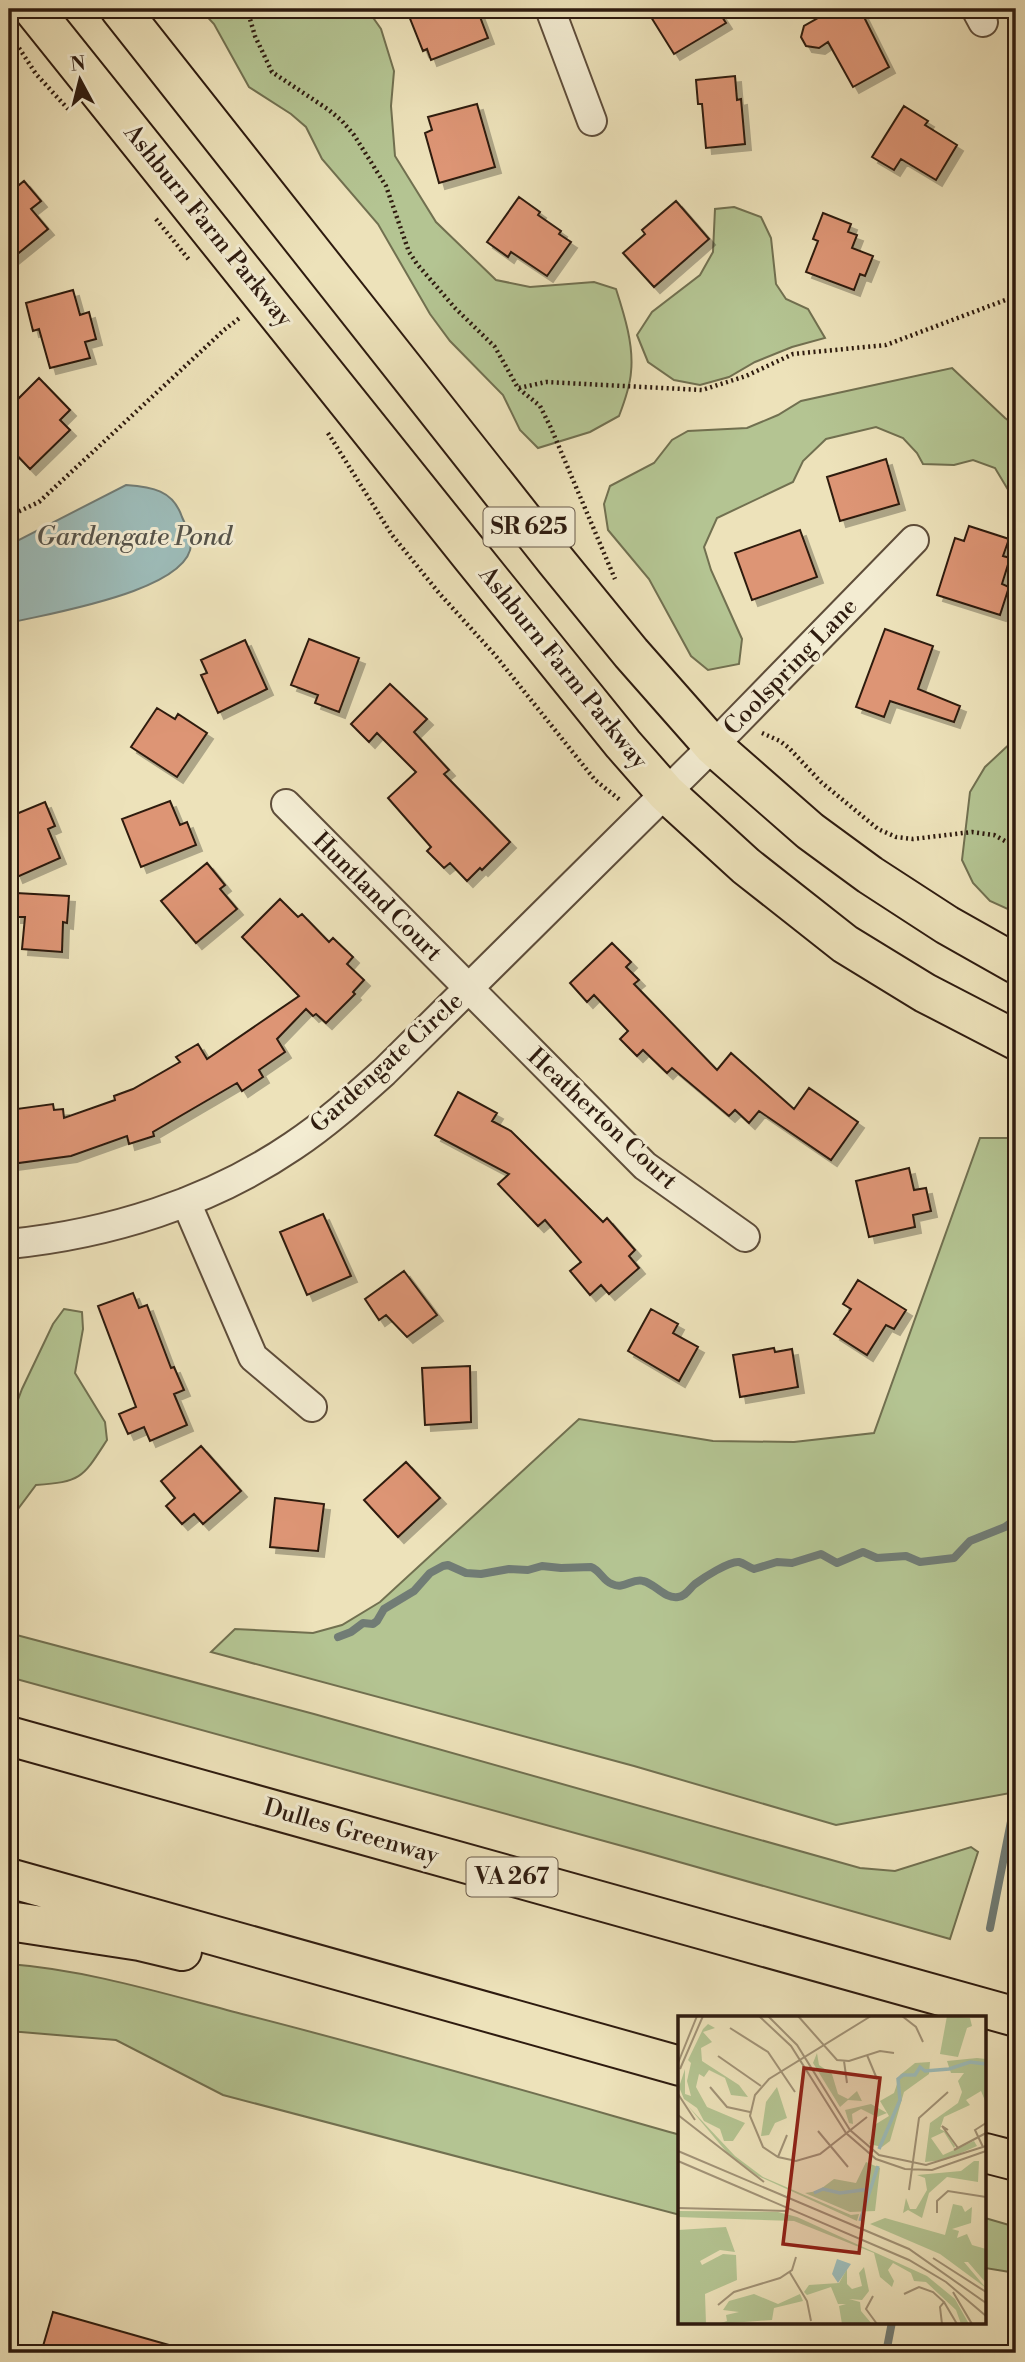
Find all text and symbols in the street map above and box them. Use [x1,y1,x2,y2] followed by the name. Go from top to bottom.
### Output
[46,46,116,116] north arrow
[69,51,87,77] text: N
[116,118,299,334] street label: Ashburn Farm Parkway
[484,508,574,547] road number: SR 625
[36,521,233,553] water label: Gardengate Pond
[471,560,654,776] street label: Ashburn Farm Parkway
[718,592,864,742] street label: Coolspring Lane
[306,826,449,969] street label: Huntland Court
[304,986,470,1140] street label: Gardengate Circle
[521,1042,683,1196] street label: Heatherton Court
[260,1793,442,1871] street label: Dulles Greenway
[466,1858,558,1896] road number: VA 267
[678,2016,986,2324] inset map

